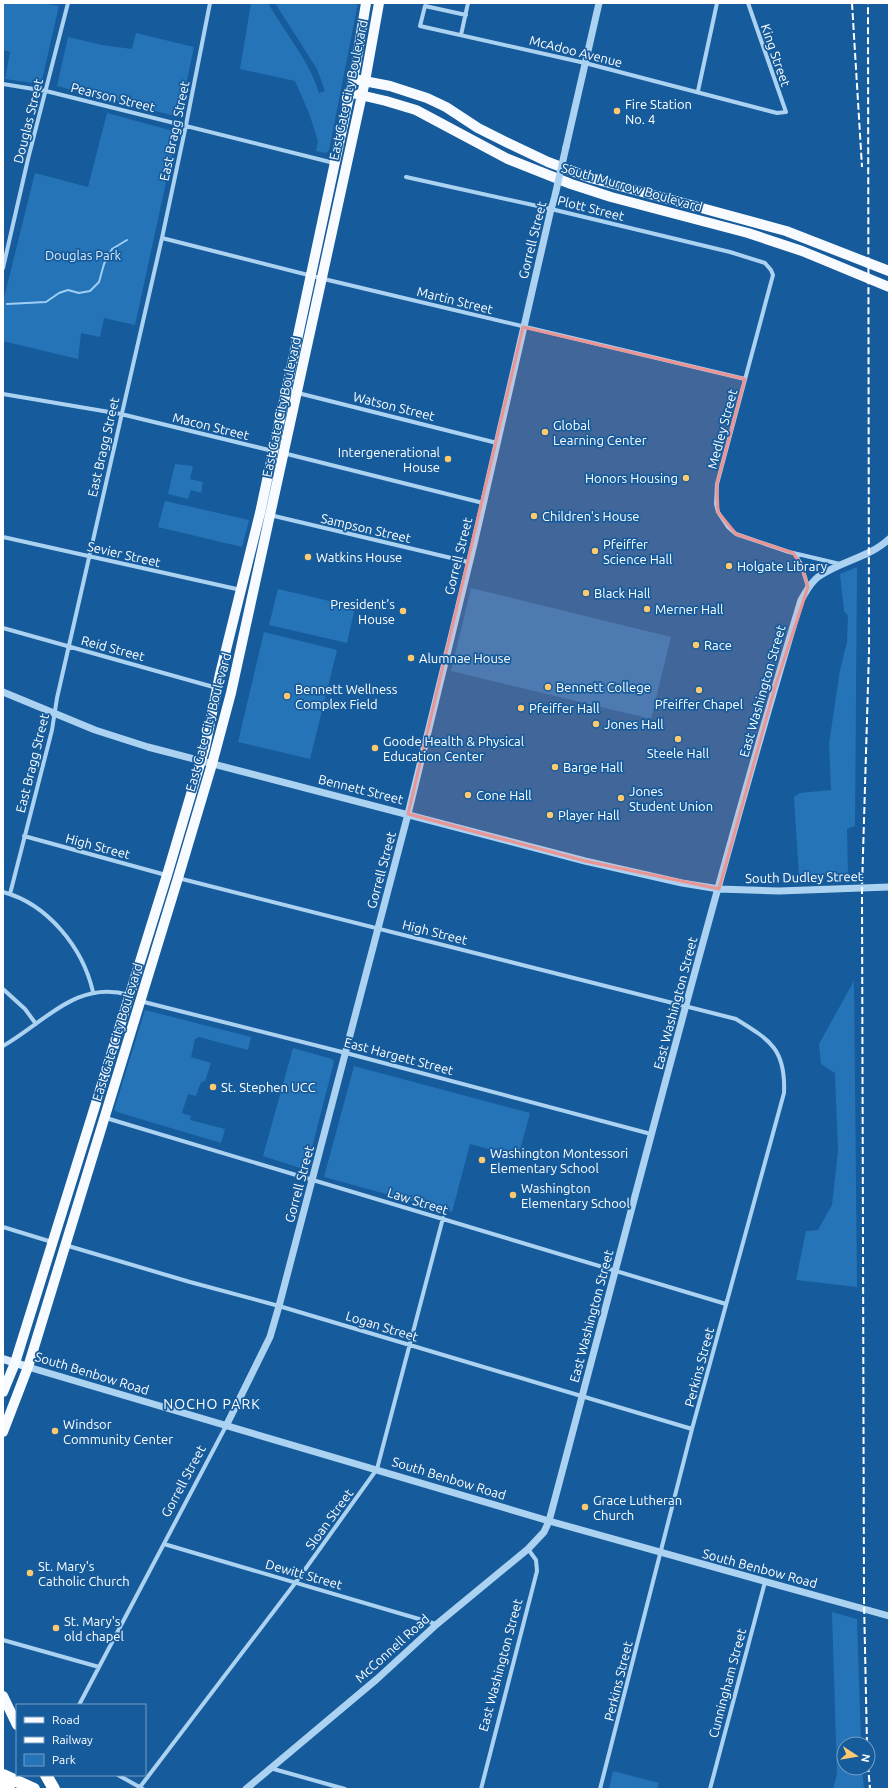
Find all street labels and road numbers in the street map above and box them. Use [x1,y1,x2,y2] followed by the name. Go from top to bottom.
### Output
[326,19,370,161] street label: East Gate City Boulevard
[759,22,793,88] street label: King Street
[528,33,624,69] street label: McAdoo Avenue
[11,77,45,165] street label: Douglas Street
[69,80,157,114] street label: Pearson Street
[157,80,191,182] street label: East Bragg Street
[560,160,704,214] street label: South Murrow Boulevard
[556,193,626,223] street label: Plott Street
[516,200,548,280] street label: Gorrell Street
[416,284,494,316] street label: Martin Street
[259,336,303,478] street label: East Gate City Boulevard
[705,387,739,471] street label: Medley Street
[352,389,436,423] street label: Watson Street
[85,396,121,498] street label: East Bragg Street
[171,410,251,442] street label: Macon Street
[319,511,413,545] street label: Sampson Street
[442,516,474,596] street label: Gorrell Street
[86,539,162,569] street label: Sevier Street
[736,623,788,759] street label: East Washington Street
[80,633,146,663] street label: Reid Street
[183,651,233,793] street label: East Gate City Boulevard
[13,712,51,814] street label: East Bragg Street
[317,772,405,806] street label: Bennett Street
[364,830,398,910] street label: Gorrell Street
[64,831,132,861] street label: High Street
[745,869,863,885] street label: South Dudley Street
[401,917,469,947] street label: High Street
[651,935,699,1071] street label: East Washington Street
[89,962,145,1102] street label: East Gate City Boulevard
[343,1035,455,1077] street label: East Hargett Street
[282,1144,316,1224] street label: Gorrell Street
[386,1185,450,1217] street label: Law Street
[567,1248,615,1384] street label: East Washington Street
[344,1308,420,1344] street label: Logan Street
[682,1326,716,1408] street label: Perkins Street
[33,1349,151,1397] street label: South Benbow Road
[158,1443,208,1519] street label: Gorrell Street
[390,1454,508,1502] street label: South Benbow Road
[302,1486,356,1552] street label: Sloan Street
[701,1546,819,1590] street label: South Benbow Road
[264,1556,344,1592] street label: Dewitt Street
[476,1597,524,1733] street label: East Washington Street
[352,1611,432,1685] street label: McConnell Road
[706,1627,748,1739] street label: Cunningham Street
[601,1640,635,1722] street label: Perkins Street

